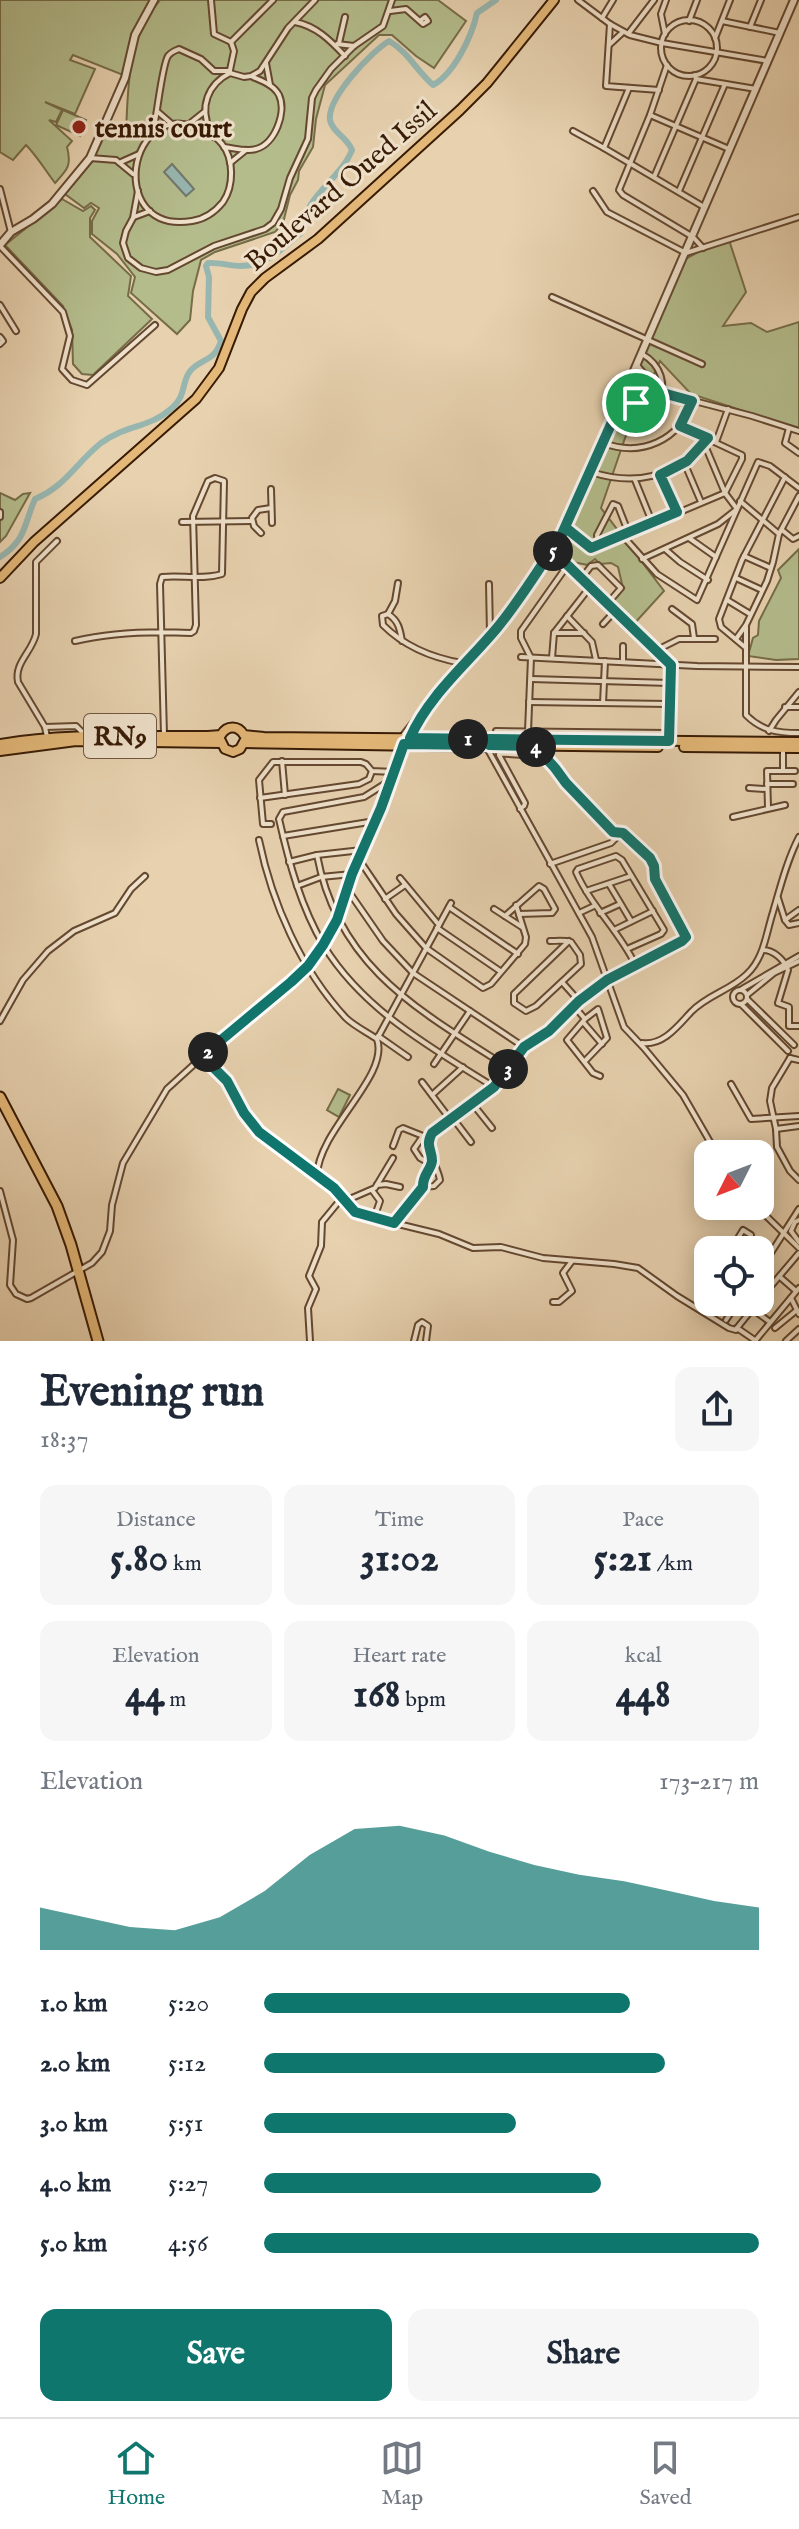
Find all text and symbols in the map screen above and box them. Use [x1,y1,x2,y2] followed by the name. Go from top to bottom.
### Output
[239,94,445,280] street label: Boulevard Oued Issil
[95,112,233,147] place label: tennis court
[70,118,88,136] marker: tennis court
[602,369,670,437] pin
[614,381,658,425] icon: arrive
[533,531,573,571] pin: 5
[549,537,557,565] text: 5
[84,714,156,758] road number: RN9
[448,719,488,759] pin: 1
[464,725,472,753] text: 1
[516,727,556,767] pin: 4
[531,733,541,761] text: 4
[188,1032,228,1072] pin: 2
[203,1038,213,1066] text: 2
[488,1049,528,1089] pin: 3
[504,1055,512,1083] text: 3
[694,1140,774,1220] north arrow
[694,1140,774,1316] map controls
[694,1236,774,1316] button: locate
[40,1365,264,1421] text: Evening run
[675,1367,759,1451] button: share
[40,1423,89,1456] text: 18:37
[116,1506,196,1534] text: Distance
[375,1506,424,1534] text: Time
[622,1506,664,1534] text: Pace
[110,1534,168,1585] text: 5.80
[360,1534,439,1585] text: 31:02
[593,1534,652,1585] text: 5:21
[168,1550,202,1578] text: km
[652,1550,693,1578] text: /km
[112,1642,199,1670] text: Elevation
[353,1642,446,1670] text: Heart rate
[625,1642,662,1670] text: kcal
[125,1670,165,1721] text: 44
[353,1670,401,1721] text: 168
[616,1670,671,1721] text: 448
[165,1686,186,1714] text: m
[401,1686,446,1714] text: bpm
[40,1765,143,1798] text: Elevation
[659,1765,759,1798] text: 173–217 m
[40,1987,108,2020] text: 1.0 km
[168,1987,209,2020] text: 5:20
[40,2047,110,2080] text: 2.0 km
[168,2047,206,2080] text: 5:12
[40,2107,108,2140] text: 3.0 km
[168,2107,203,2140] text: 5:51
[40,2167,111,2200] text: 4.0 km
[168,2167,208,2200] text: 5:27
[40,2227,107,2260] text: 5.0 km
[168,2227,208,2260] text: 4:56
[40,2309,392,2401] button: Save
[408,2309,759,2401] button: Share
[108,2436,165,2512] tab: Home
[380,2436,424,2512] tab: Map
[639,2436,691,2512] tab: Saved

